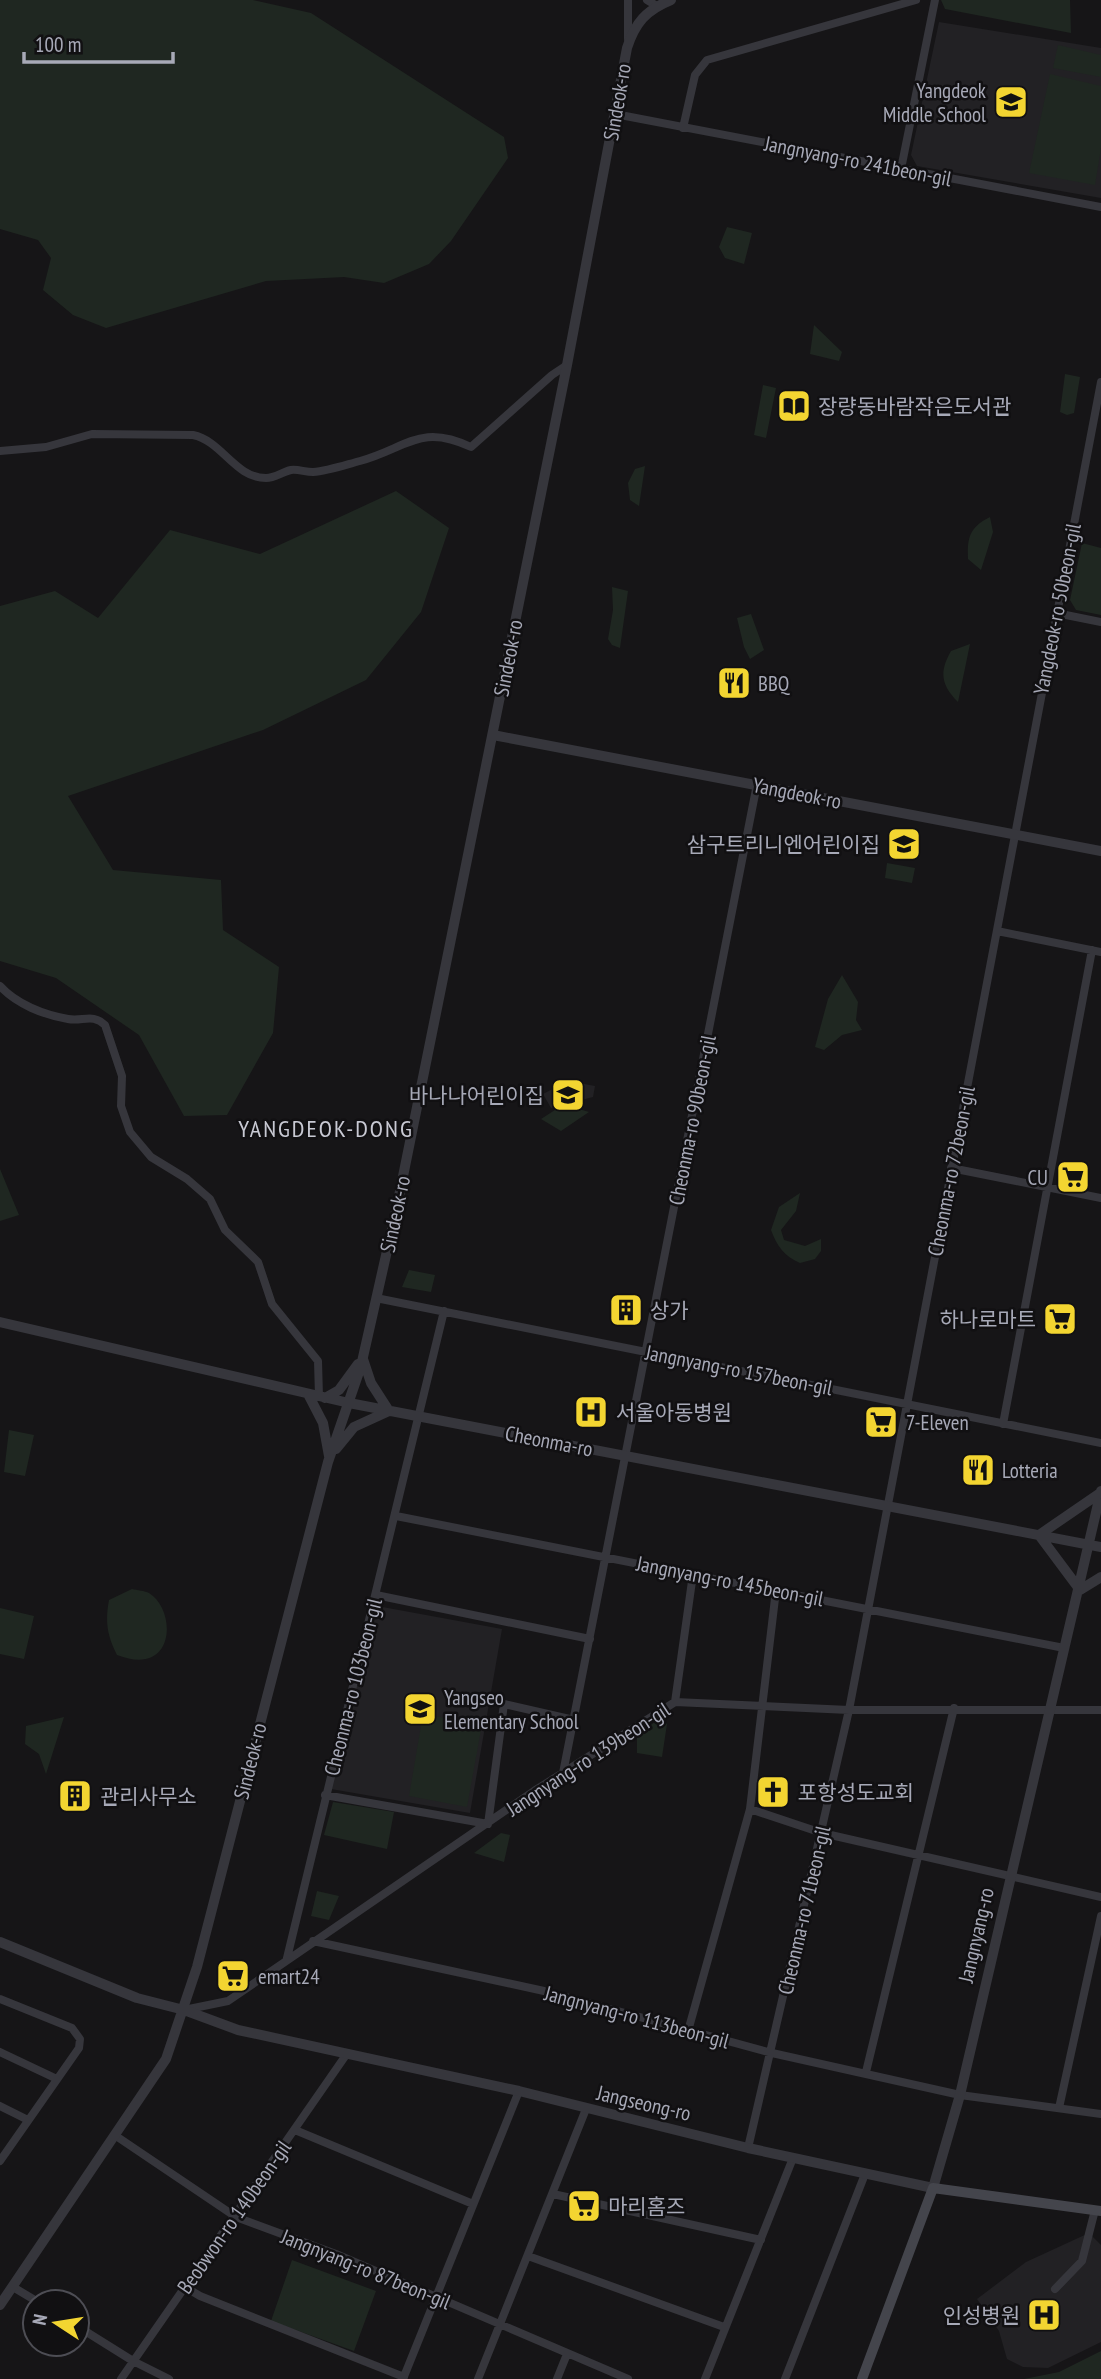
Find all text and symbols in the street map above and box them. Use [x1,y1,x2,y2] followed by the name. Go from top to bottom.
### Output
[24,21,173,65] scale bar
[35,31,81,58] text: 100 m
[597,61,637,143] street label: Sindeok-ro
[883,77,986,128] place label: Yangdeok Middle School
[992,83,1030,121] school or university icon: Yangdeok Middle School
[761,129,954,192] street label: Jangnyang-ro 241beon-gil
[775,387,813,425] library icon: 장량동바람작은도서관
[818,393,1011,420] place label: 장량동바람작은도서관
[1027,521,1087,697] street label: Yangdeok-ro 50beon-gil
[487,617,529,699] street label: Sindeok-ro
[715,664,753,702] restaurant icon: BBQ
[758,670,790,697] place label: BBQ
[750,771,844,815] street label: Yangdeok-ro
[885,825,923,863] school or university icon: 삼구트리니엔어린이집
[687,831,880,858] place label: 삼구트리니엔어린이집
[662,1033,722,1207] street label: Cheonma-ro 90beon-gil
[549,1076,587,1114] school or university icon: 바나나어린이집
[409,1082,544,1109] place label: 바나나어린이집
[921,1084,981,1258] street label: Cheonma-ro 72beon-gil
[238,1113,414,1144] district label: YANGDEOK-DONG
[1054,1158,1092,1196] supermarket icon: CU
[1027,1164,1048,1191] place label: CU
[374,1173,416,1255] street label: Sindeok-ro
[607,1291,645,1329] building icon: 상가
[650,1297,689,1324] place label: 상가
[1041,1300,1079,1338] supermarket icon: 하나로마트
[939,1306,1036,1333] place label: 하나로마트
[642,1338,835,1401] street label: Jangnyang-ro 157beon-gil
[572,1393,610,1431] hospital icon: 서울아동병원
[616,1399,732,1426] place label: 서울아동병원
[862,1403,900,1441] supermarket icon: 7-Eleven
[906,1409,969,1436] place label: 7-Eleven
[503,1419,595,1463] street label: Cheonma-ro
[959,1451,997,1489] restaurant icon: Lotteria
[1002,1457,1058,1484] place label: Lotteria
[633,1549,826,1612] street label: Jangnyang-ro 145beon-gil
[318,1595,388,1779] street label: Cheonma-ro 103beon-gil
[444,1684,579,1735] place label: Yangseo Elementary School
[401,1690,439,1728] school or university icon: Yangseo Elementary School
[500,1696,675,1823] street label: Jangnyang-ro 139beon-gil
[227,1720,273,1802] street label: Sindeok-ro
[754,1773,792,1811] church icon: 포항성도교회
[56,1777,94,1815] building icon: 관리사무소
[798,1779,914,1806] place label: 포항성도교회
[100,1783,197,1810] place label: 관리사무소
[771,1823,837,1997] street label: Cheonma-ro 71beon-gil
[952,1885,1000,1986] street label: Jangnyang-ro
[214,1957,252,1995] supermarket icon: emart24
[258,1963,320,1990] place label: emart24
[541,1979,732,2055] street label: Jangnyang-ro 113beon-gil
[593,2079,694,2127] street label: Jangseong-ro
[171,2135,297,2299] street label: Beobwon-ro 140beon-gil
[565,2187,603,2225] supermarket icon: 마리홈즈
[608,2193,685,2220] place label: 마리홈즈
[276,2222,455,2315] street label: Jangnyang-ro 87beon-gil
[21,2288,91,2358] north arrow
[1025,2296,1063,2334] hospital icon: 인성병원
[943,2302,1020,2329] place label: 인성병원
[27,2312,52,2327] text: N

